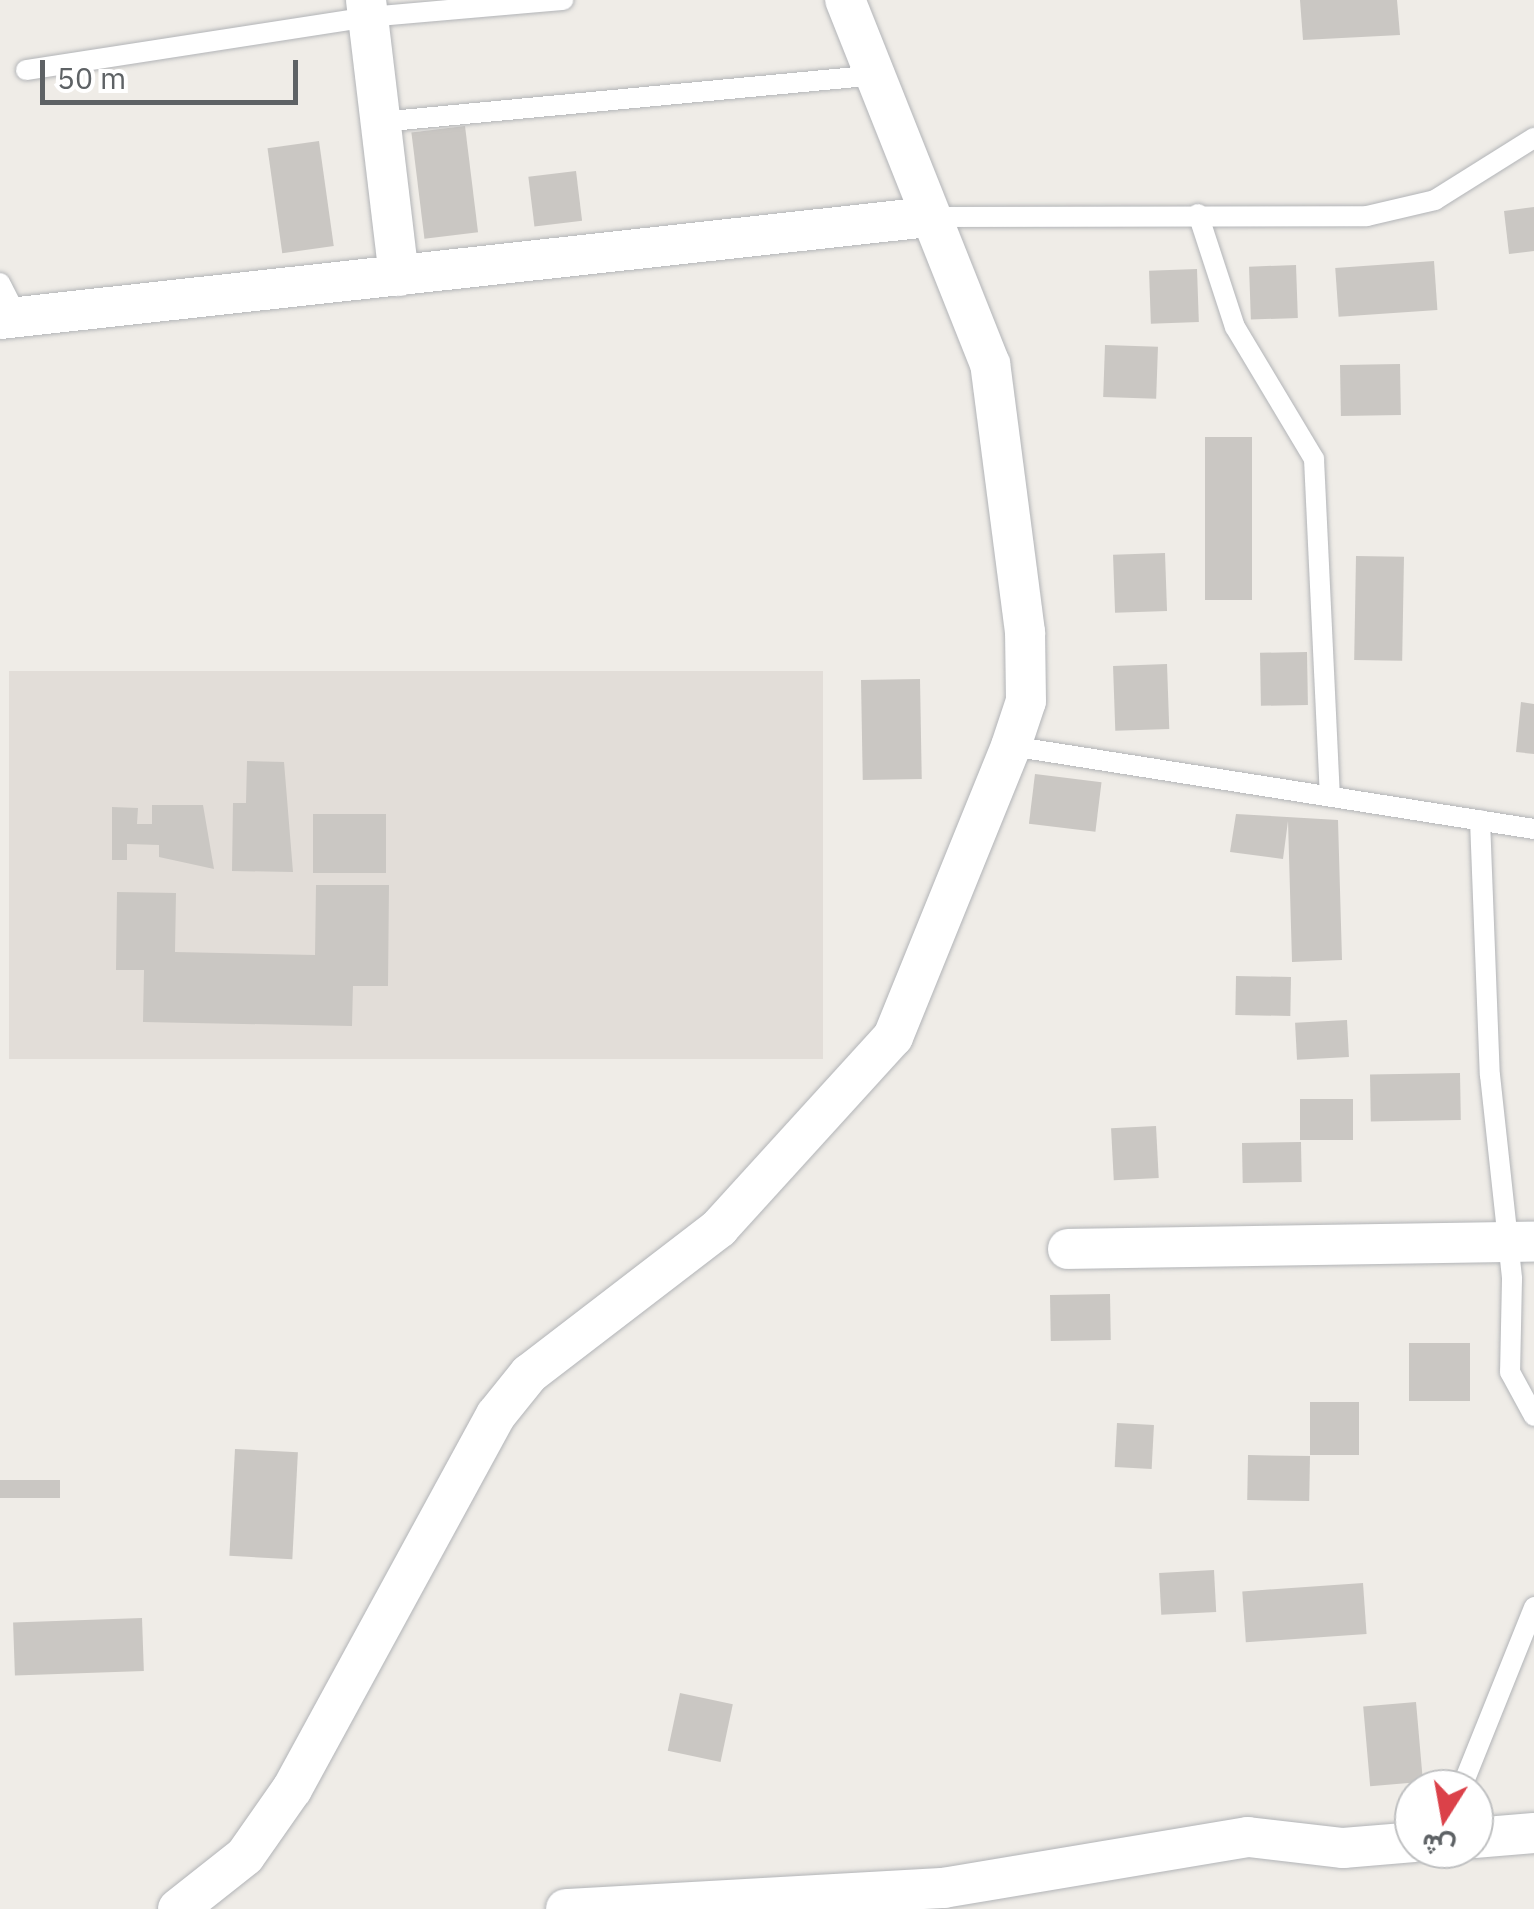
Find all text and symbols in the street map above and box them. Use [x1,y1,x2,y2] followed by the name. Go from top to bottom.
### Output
[45,40,302,102] scale bar
[57,58,126,97] text: 50 m
[1394,1769,1494,1869] north arrow
[1419,1826,1459,1868] text: ش

